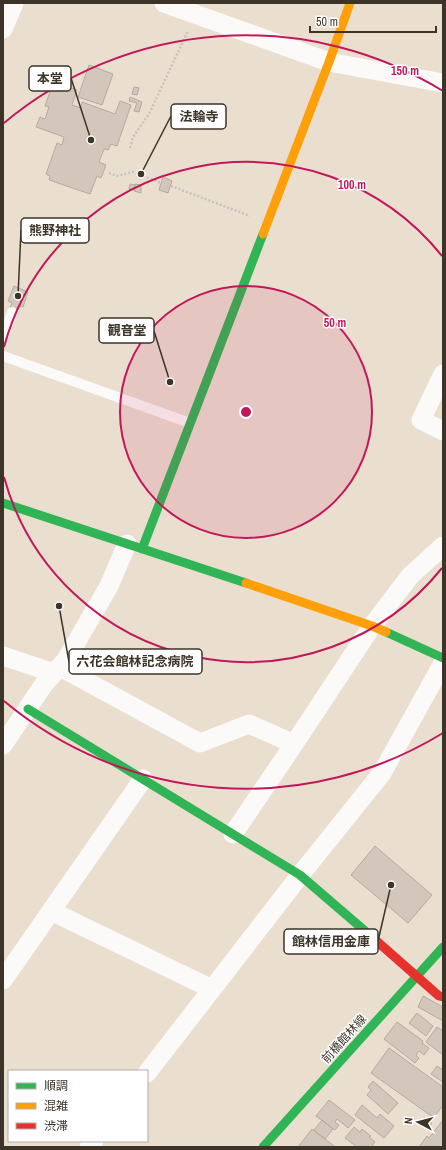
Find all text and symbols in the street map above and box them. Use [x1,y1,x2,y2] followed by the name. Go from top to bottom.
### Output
[310,8,436,34] scale bar
[316,14,338,30] text: 50 m
[391,63,419,79] text: 150 m
[29,66,71,91] callout: 本堂
[37,70,63,87] text: 本堂
[171,104,226,129] callout: 法輪寺
[179,108,219,125] text: 法輪寺
[338,177,366,193] text: 100 m
[21,218,89,243] callout: 熊野神社
[29,222,81,239] text: 熊野神社
[324,315,346,331] text: 50 m
[99,318,154,343] callout: 観音堂
[107,322,147,339] text: 観音堂
[239,405,253,419] centre of rings
[69,649,202,674] callout: 六花会館林記念病院
[76,653,194,670] text: 六花会館林記念病院
[284,929,378,954] callout: 館林信用金庫
[292,933,370,950] text: 館林信用金庫
[318,1011,370,1067] street label: 前橋館林線
[8,1070,148,1142] legend
[44,1078,68,1094] text: 順調
[44,1098,68,1114] text: 混雑
[398,1102,438,1142] north arrow
[401,1117,415,1125] text: N
[44,1118,68,1134] text: 渋滞

